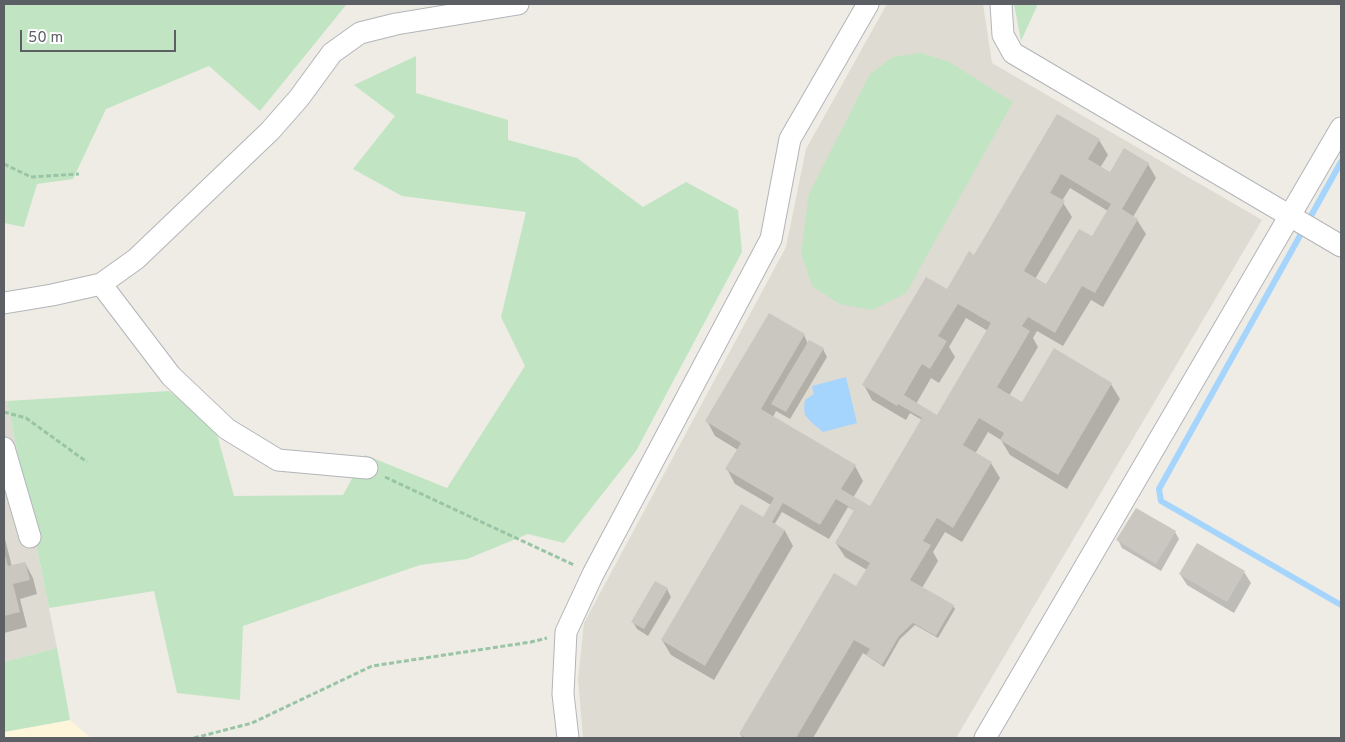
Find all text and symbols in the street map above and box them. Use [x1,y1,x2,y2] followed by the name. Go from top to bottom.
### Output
[22,20,179,52] scale bar
[28,29,63,48] text: 50 m

